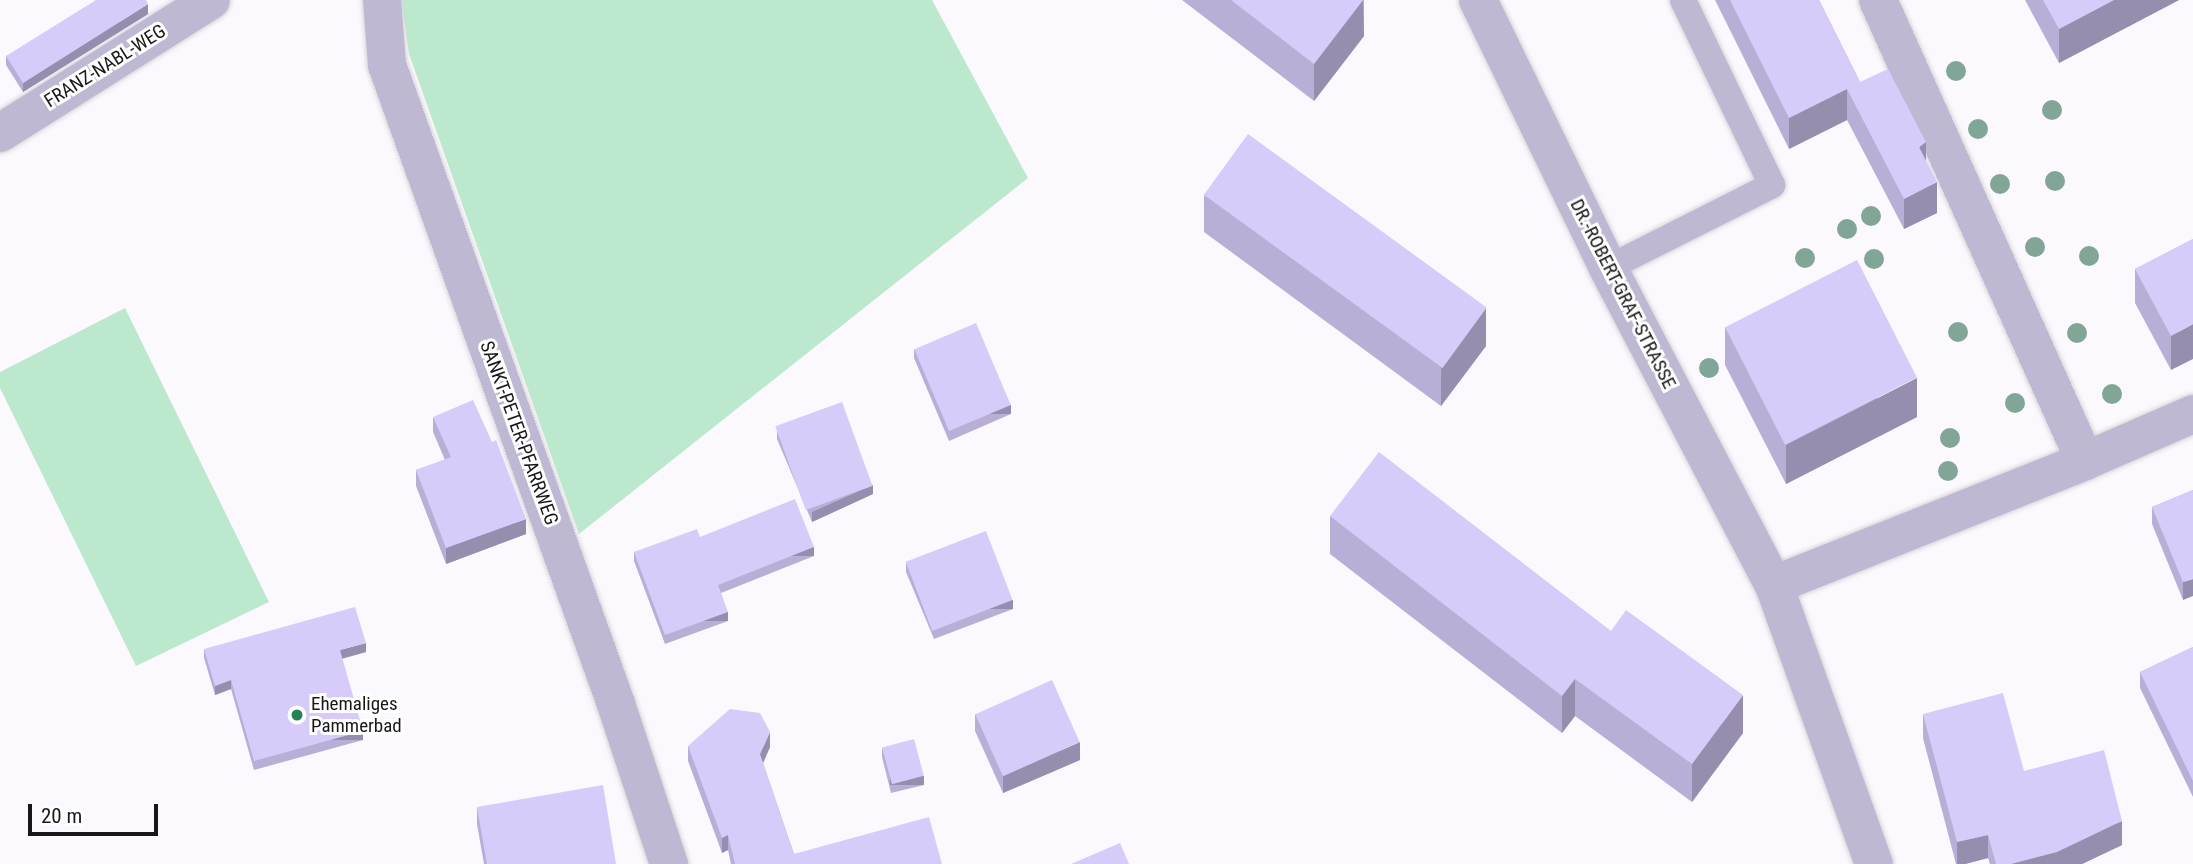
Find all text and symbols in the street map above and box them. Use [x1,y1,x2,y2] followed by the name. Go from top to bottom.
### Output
[40,20,170,112] street label: FRANZ-NABL-WEG
[1565,195,1681,393] street label: DR.-ROBERT-GRAF-STRASSE
[475,338,563,528] street label: SANKT-PETER-PFARRWEG
[311,693,402,737] place label: Ehemaliges Pammerbad
[289,707,305,723] marker: Ehemaliges Pammerbad
[32,790,161,834] scale bar
[41,804,82,828] text: 20 m

